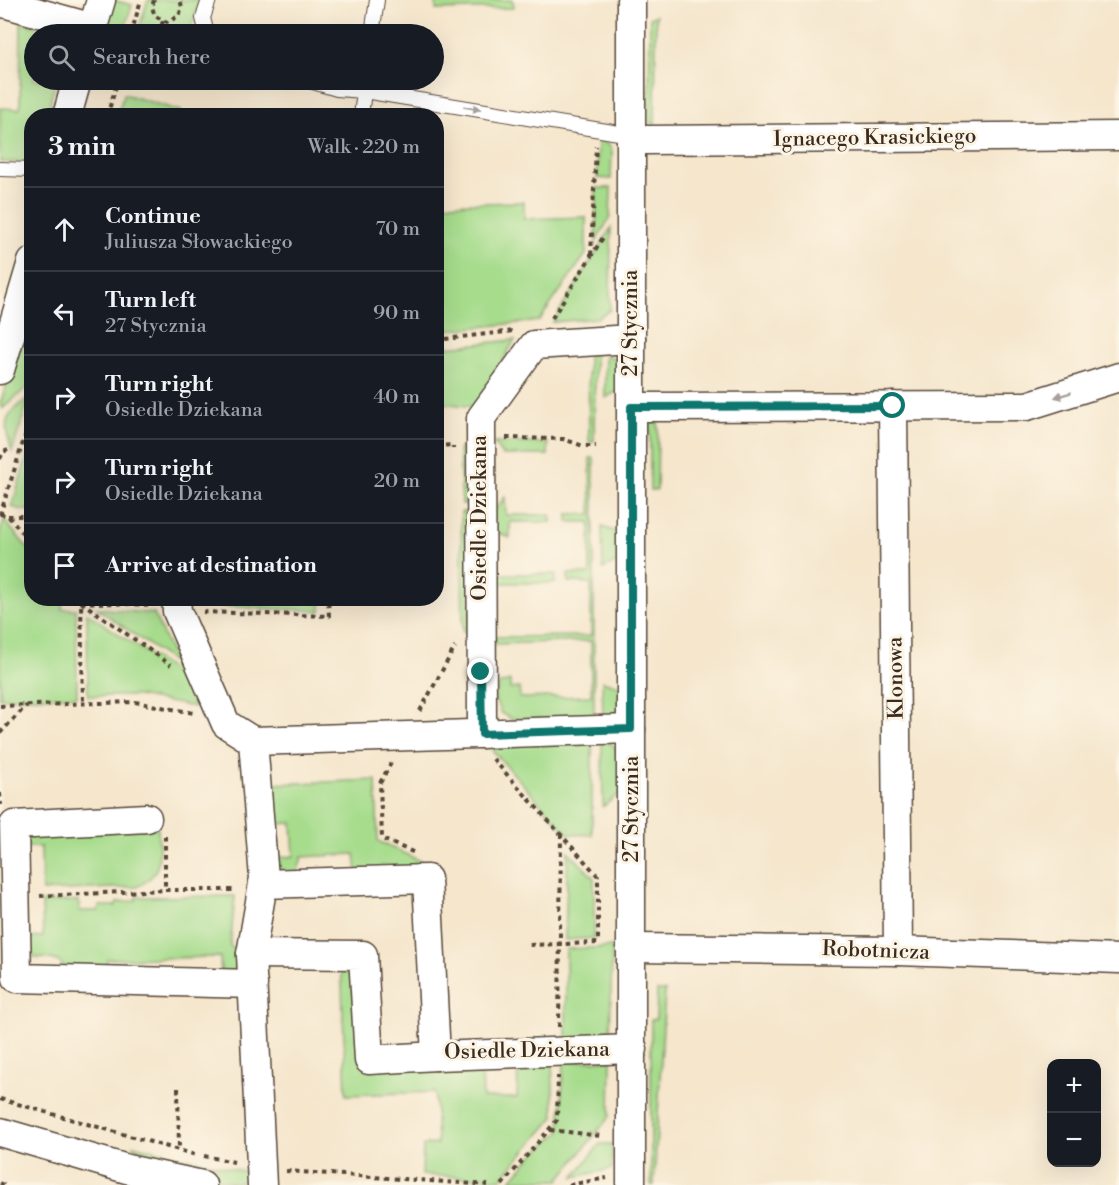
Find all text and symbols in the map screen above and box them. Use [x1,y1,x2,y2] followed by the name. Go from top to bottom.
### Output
[24,24,444,90] search box
[45,41,78,74] icon: search
[93,44,210,71] text: Search here
[462,103,481,112] one-way arrow
[773,123,977,153] street label: Ignacego Krasickiego
[48,131,116,163] text: 3 min
[307,135,420,160] text: Walk · 220 m
[105,203,201,230] text: Continue
[48,213,81,246] icon: ahead
[376,217,420,242] text: 70 m
[105,230,293,255] text: Juliusza Słowackiego
[618,269,644,376] street label: 27 Stycznia
[105,287,196,314] text: Turn left
[48,297,81,330] icon: left
[373,301,420,326] text: 90 m
[105,314,207,339] text: 27 Stycznia
[105,371,213,398] text: Turn right
[48,381,81,414] icon: right
[373,385,420,410] text: 40 m
[1054,391,1072,400] one-way arrow
[879,392,905,418] route start
[105,398,263,423] text: Osiedle Dziekana
[467,435,493,601] street label: Osiedle Dziekana
[105,455,213,482] text: Turn right
[48,465,81,498] icon: right
[374,469,420,494] text: 20 m
[105,482,263,507] text: Osiedle Dziekana
[48,549,81,582] icon: arrive
[105,552,317,579] text: Arrive at destination
[882,636,910,719] street label: Klonowa
[467,658,493,684] route end
[619,755,645,862] street label: 27 Stycznia
[822,936,931,966] street label: Robotnicza
[444,1037,610,1065] street label: Osiedle Dziekana
[1047,1059,1101,1167] map controls
[1047,1059,1101,1113] button: +
[1047,1113,1101,1167] button: −

